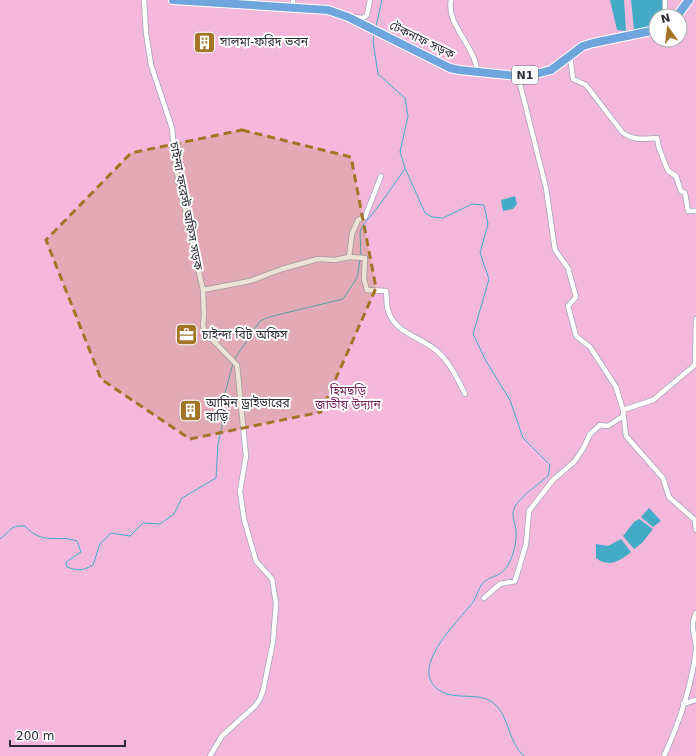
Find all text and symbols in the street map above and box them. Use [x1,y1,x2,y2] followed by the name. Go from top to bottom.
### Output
[648,8,688,48] north arrow
[660,11,672,26] text: N
[387,17,457,62] street label: টেকনাফ সড়ক
[191,29,217,55] building icon: সালমা-ফরিদ ভবন
[219,34,309,49] place label: সালমা-ফরিদ ভবন
[512,66,538,84] road number: N1
[167,140,206,272] street label: চাইন্দা ফরেস্ট অফিস সড়ক
[174,322,200,348] office icon: চাইন্দা বিট অফিস
[201,327,288,342] place label: চাইন্দা বিট অফিস
[314,383,381,412] park label: হিমছড়ি জাতীয় উদ্যান
[205,395,290,424] place label: আমিন ড্রাইভারের বাড়ি
[177,397,203,423] building icon: আমিন ড্রাইভারের বাড়ি
[10,722,125,748] scale bar
[16,729,54,743] text: 200 m

